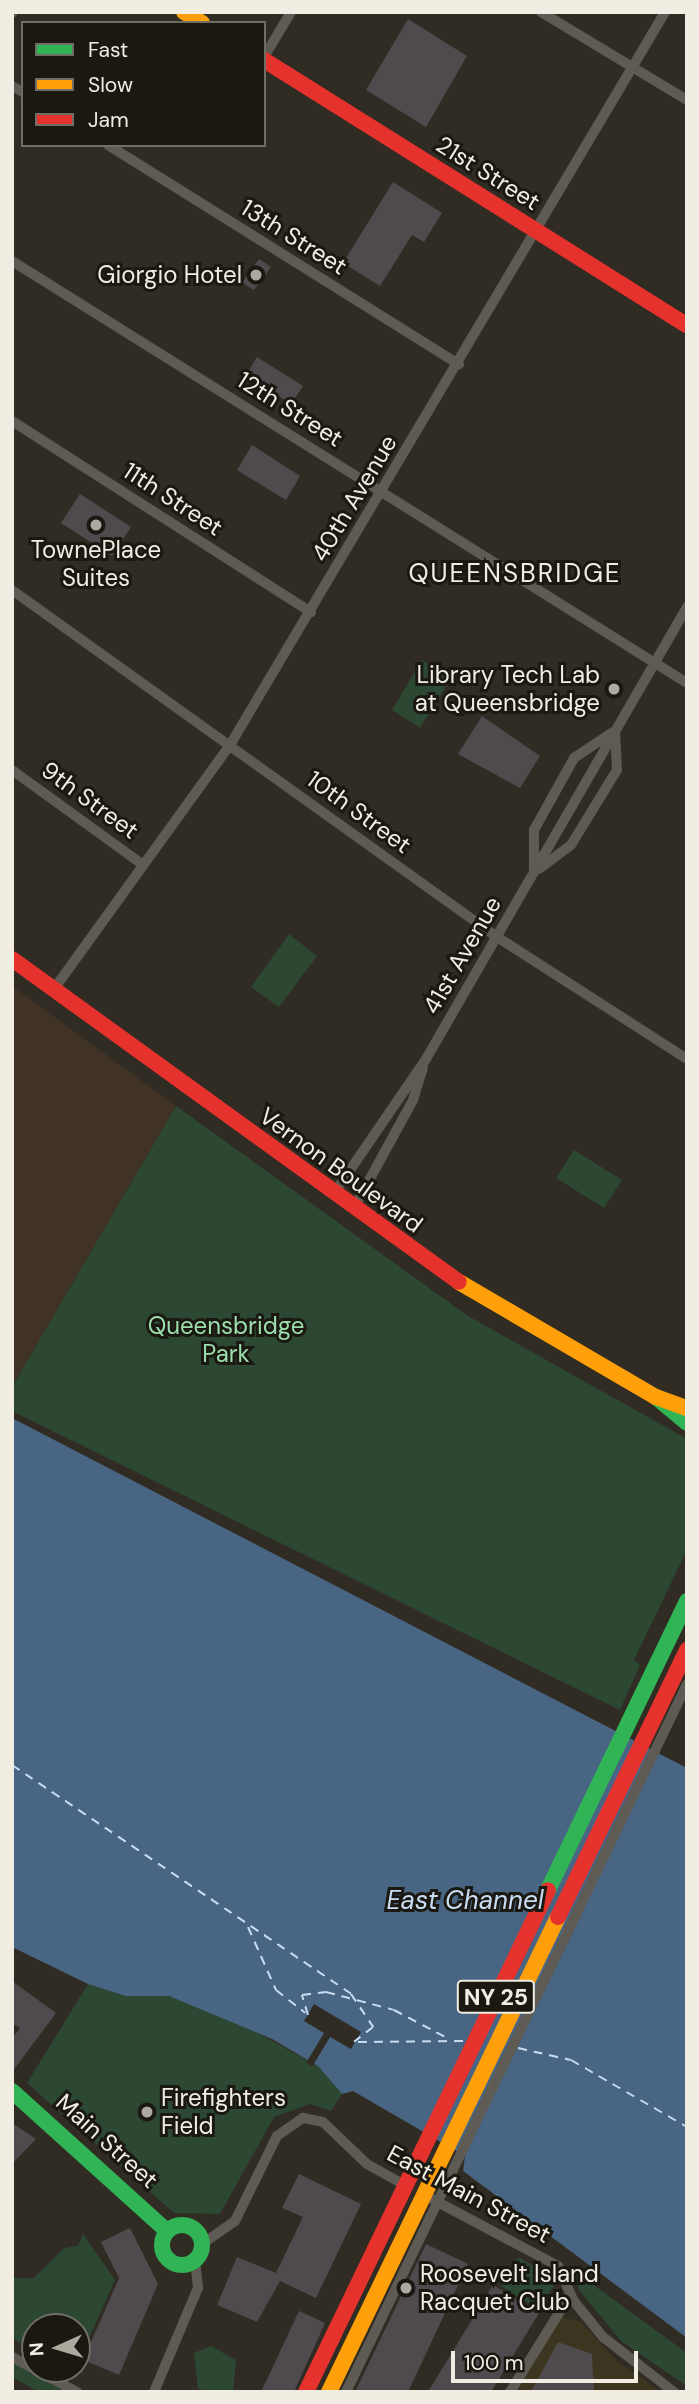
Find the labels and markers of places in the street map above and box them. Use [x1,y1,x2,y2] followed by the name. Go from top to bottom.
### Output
[97,261,242,289] place label: Giorgio Hotel
[248,267,264,283] marker: Giorgio Hotel
[88,517,104,533] marker: TownePlace Suites
[31,536,161,592] place label: TownePlace Suites
[415,661,600,717] place label: Library Tech Lab at Queensbridge
[606,681,622,697] marker: Library Tech Lab at Queensbridge
[161,2084,286,2140] place label: Firefighters Field
[139,2104,155,2120] marker: Firefighters Field
[420,2260,599,2316] place label: Roosevelt Island Racquet Club
[398,2280,414,2296] marker: Roosevelt Island Racquet Club

